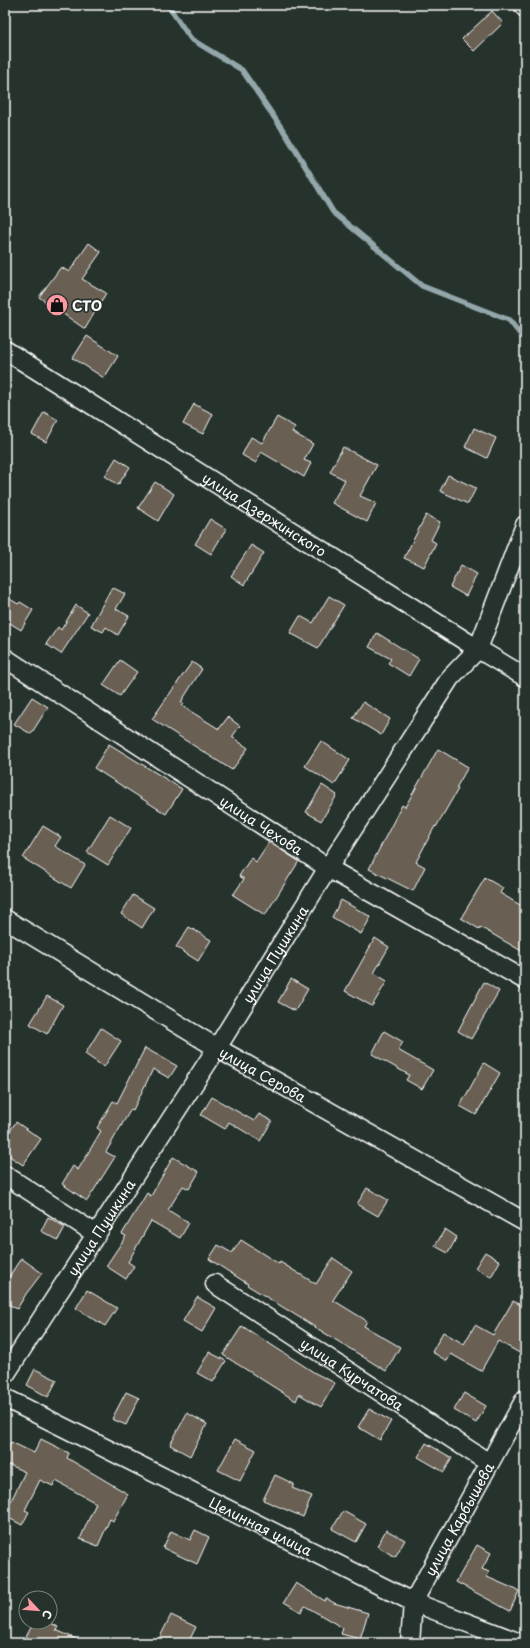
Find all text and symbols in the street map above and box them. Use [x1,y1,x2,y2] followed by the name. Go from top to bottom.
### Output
[44,292,70,318] shop icon: СТО
[72,295,102,316] place label: СТО
[198,467,331,561] street label: улица Дзержинского
[216,790,308,860] street label: улица Чехова
[237,901,313,1007] street label: улица Пушкина
[216,1041,311,1107] street label: улица Серова
[62,1175,140,1280] street label: улица Пушкина
[297,1332,408,1415] street label: улица Курчатова
[419,1458,499,1579] street label: улица Карбышева
[206,1491,316,1561] street label: Целинная улица
[18,1590,58,1630] north arrow
[38,1607,57,1622] text: С

